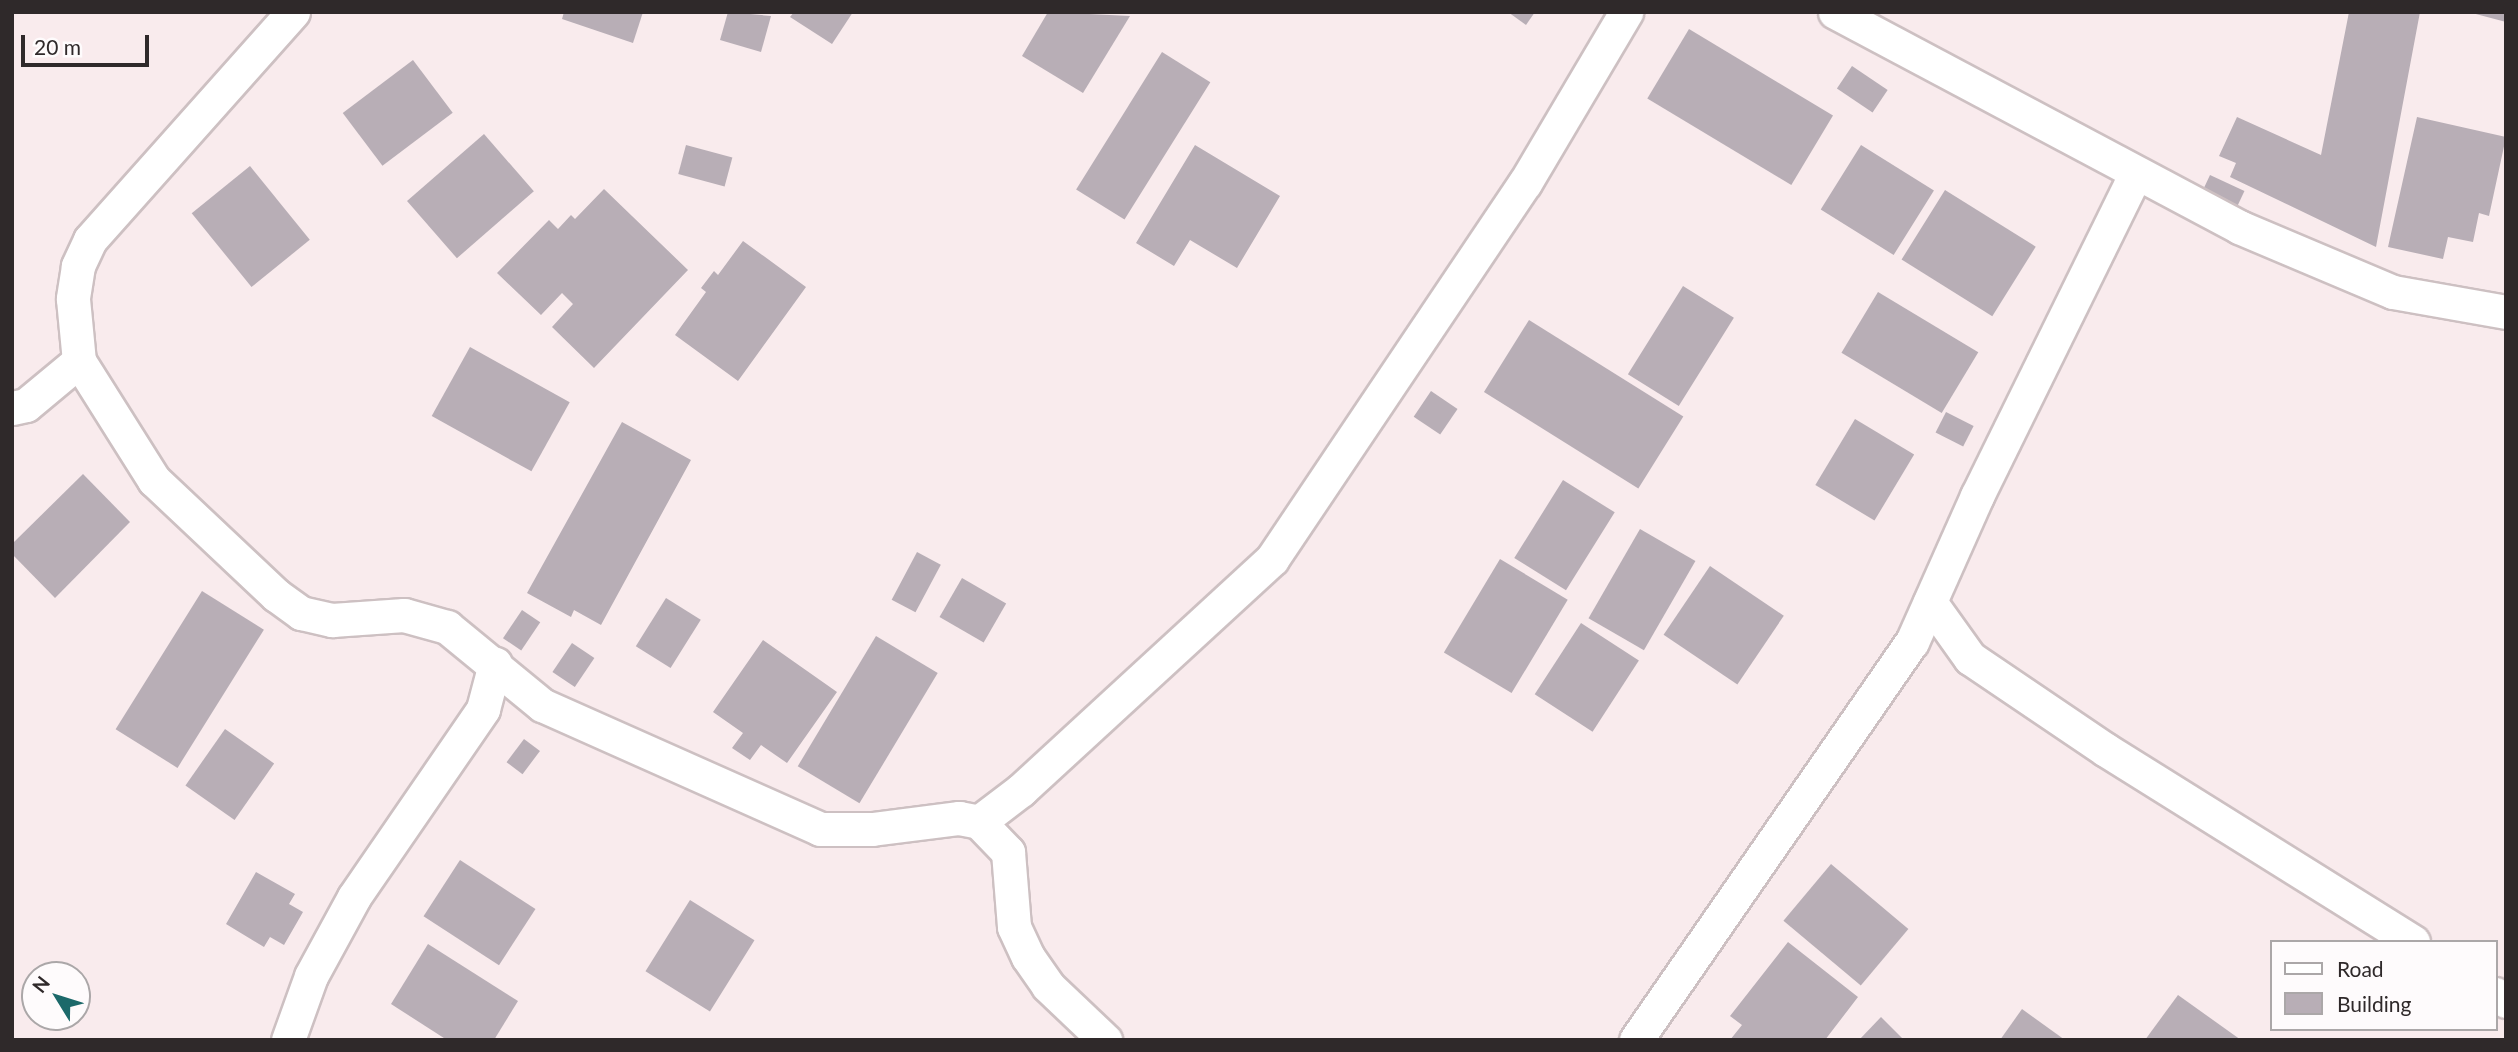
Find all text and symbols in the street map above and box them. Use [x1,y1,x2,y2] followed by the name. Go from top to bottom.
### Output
[24,21,152,65] scale bar
[34,34,81,59] text: 20 m
[2270,940,2497,1031] legend
[2337,956,2384,981] text: Road
[21,961,91,1031] north arrow
[27,971,54,997] text: N
[2337,991,2412,1016] text: Building

